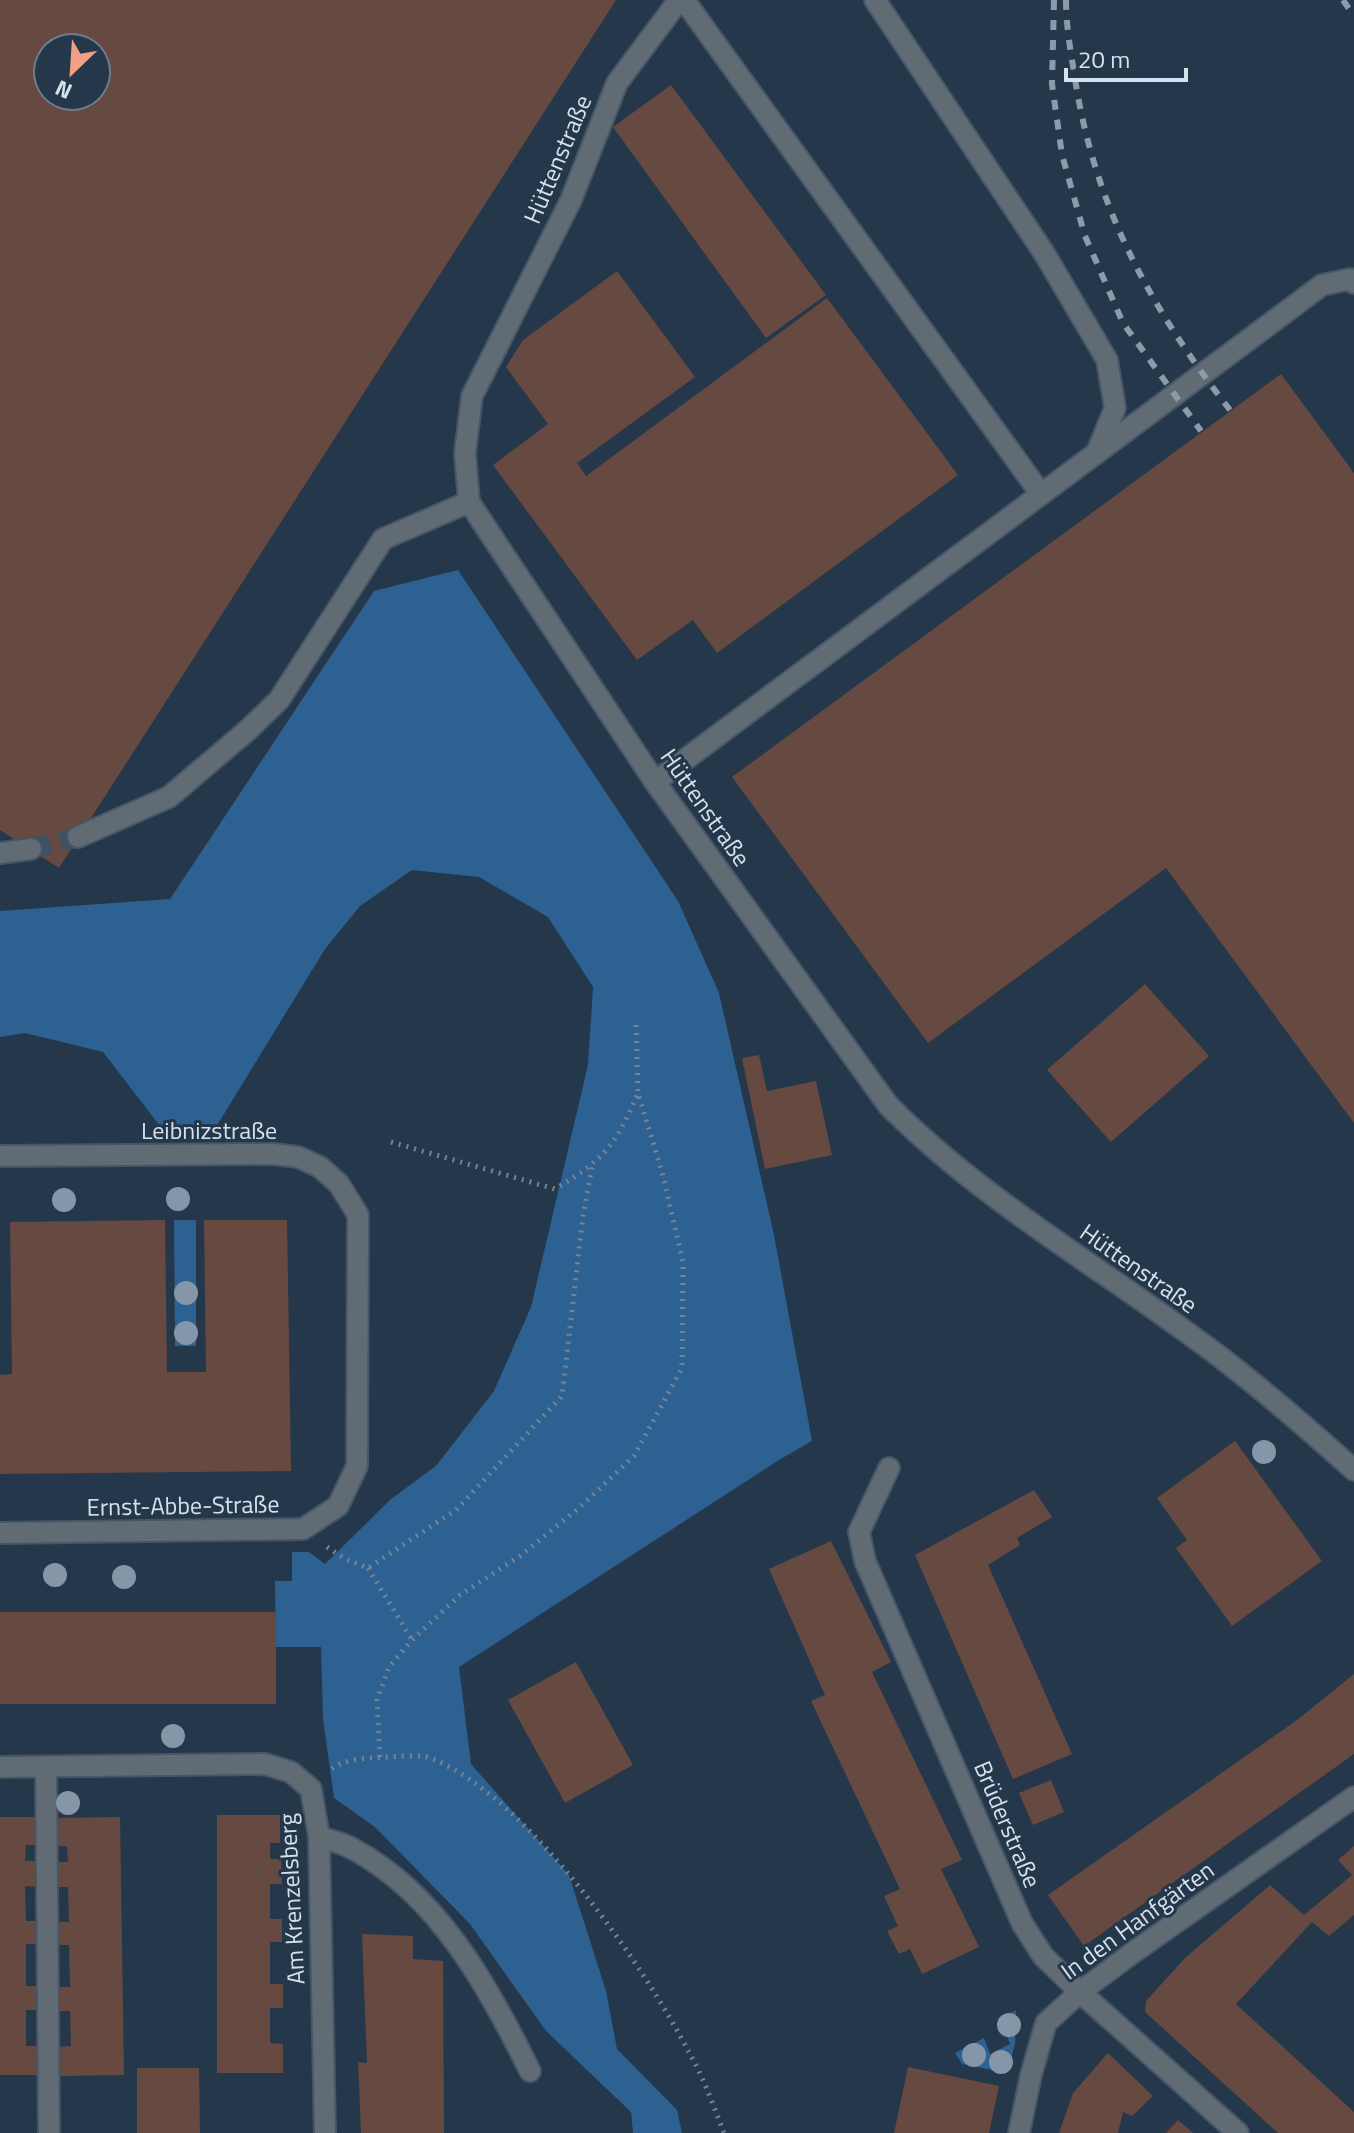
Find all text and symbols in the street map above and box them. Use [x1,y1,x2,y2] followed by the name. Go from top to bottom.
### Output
[32,32,112,112] north arrow
[1066,32,1186,82] scale bar
[1078,41,1130,77] text: 20 m
[49,71,78,109] text: N
[514,89,600,229] street label: Hüttenstraße
[652,741,760,873] street label: Hüttenstraße
[141,1112,277,1148] street label: Leibnizstraße
[1073,1214,1205,1322] street label: Hüttenstraße
[86,1485,280,1525] street label: Ernst-Abbe-Straße
[965,1755,1051,1893] street label: Brüderstraße
[269,1813,313,1985] street label: Am Krenzelsberg
[1053,1852,1221,1988] street label: In den Hanfgärten

